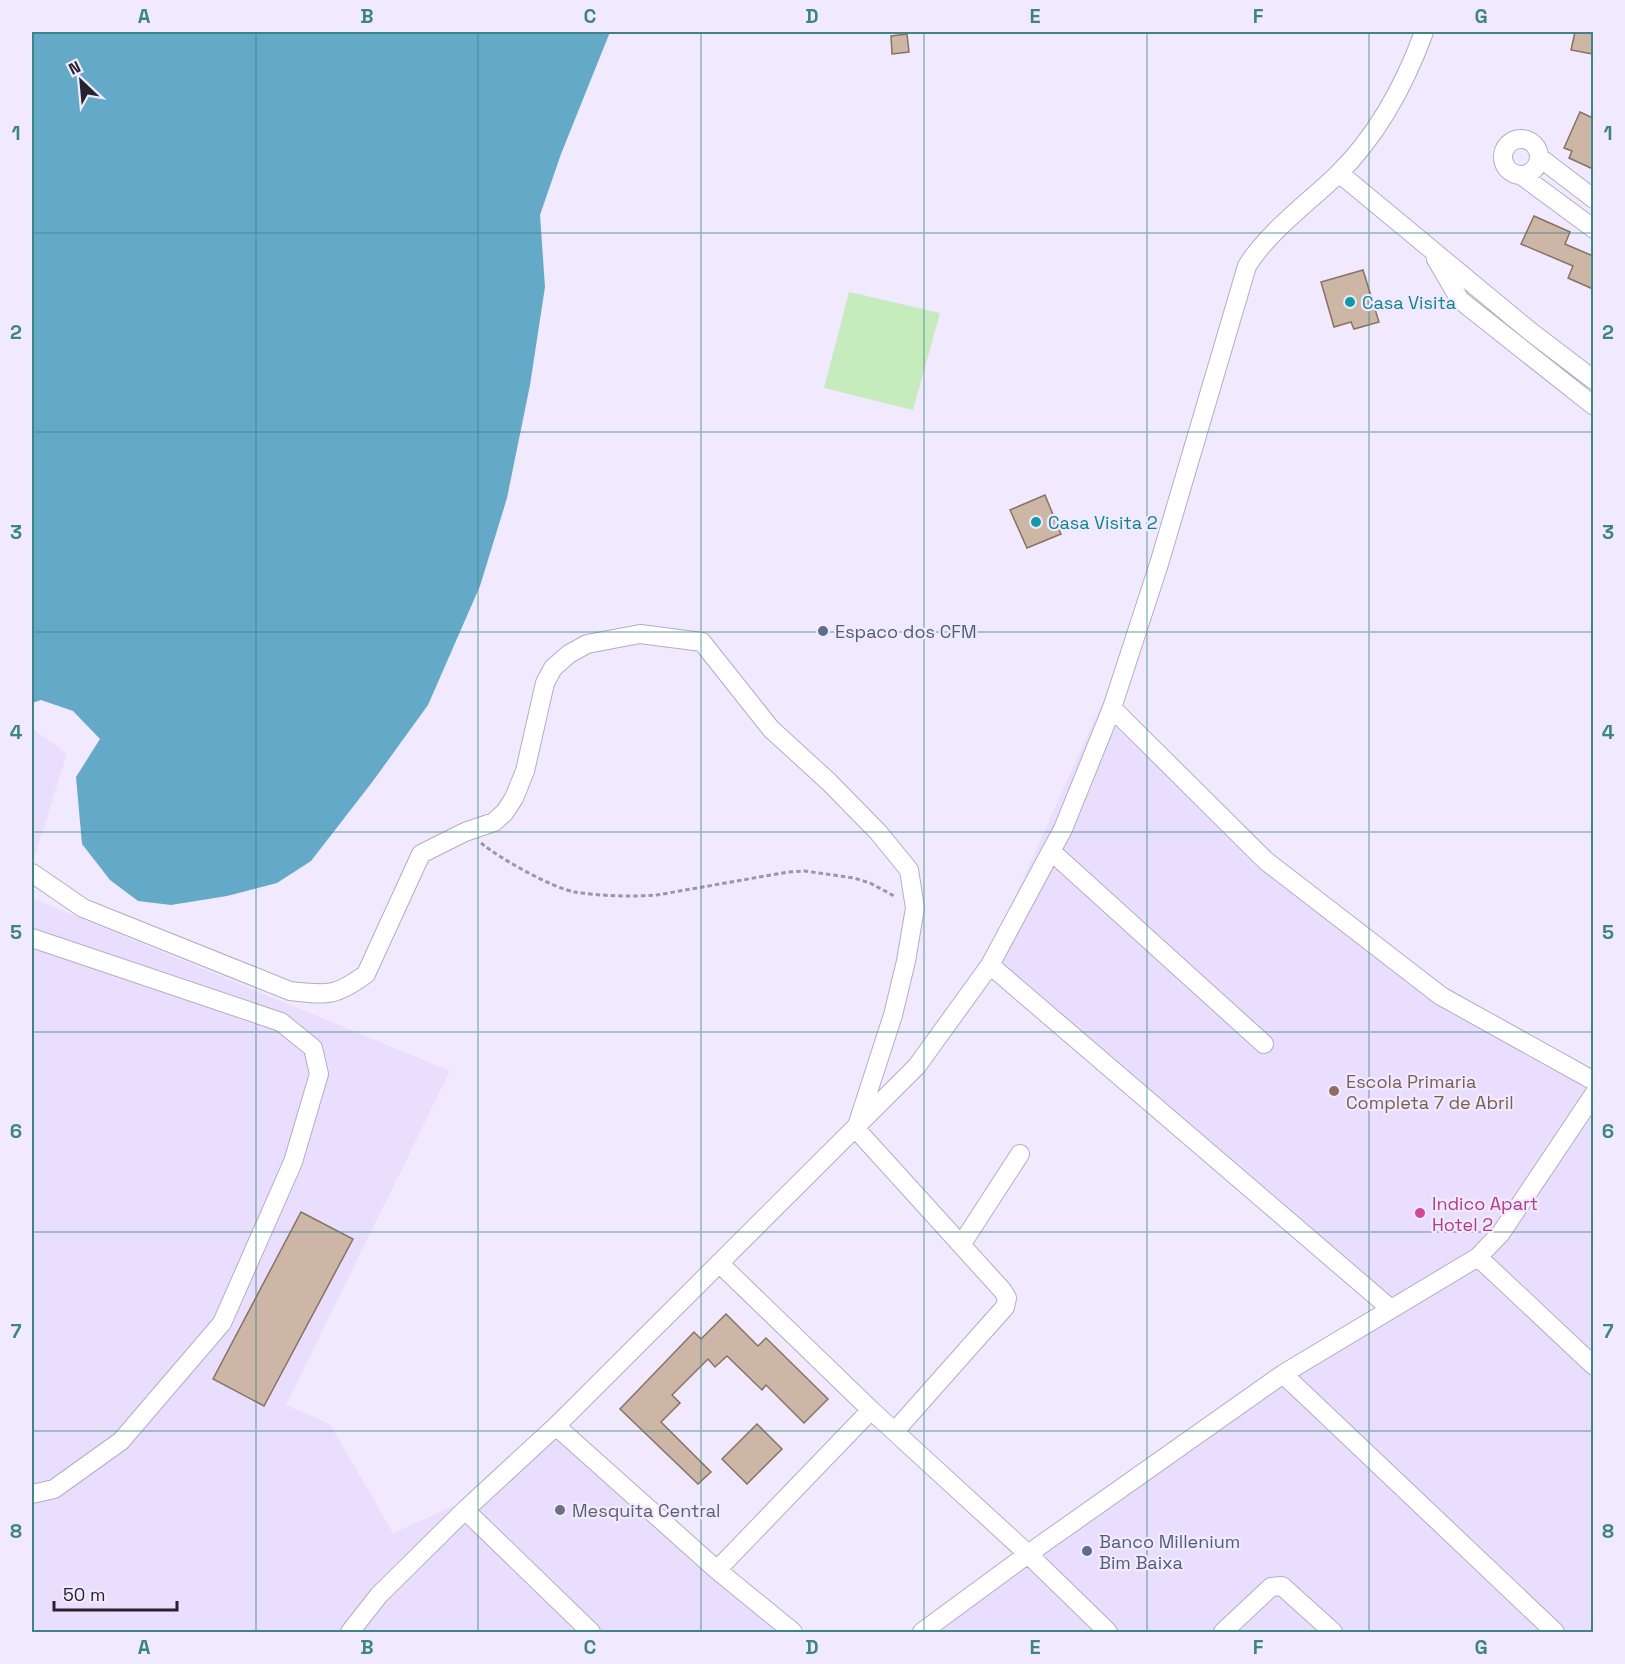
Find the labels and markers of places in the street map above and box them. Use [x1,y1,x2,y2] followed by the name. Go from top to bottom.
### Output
[1362,291,1456,314] place label: Casa Visita
[1343,295,1357,309] marker: Casa Visita
[1048,511,1158,534] place label: Casa Visita 2
[1029,515,1043,529] marker: Casa Visita 2
[835,620,977,643] place label: Espaco dos CFM
[816,624,830,638] marker: Espaco dos CFM
[1346,1070,1514,1114] place label: Escola Primaria Completa 7 de Abril
[1327,1084,1341,1098] marker: Escola Primaria Completa 7 de Abril
[1432,1192,1538,1236] place label: Indico Apart Hotel 2
[1413,1206,1427,1220] marker: Indico Apart Hotel 2
[572,1499,720,1522] place label: Mesquita Central
[553,1503,567,1517] marker: Mesquita Central
[1099,1530,1240,1574] place label: Banco Millenium Bim Baixa
[1080,1544,1094,1558] marker: Banco Millenium Bim Baixa

